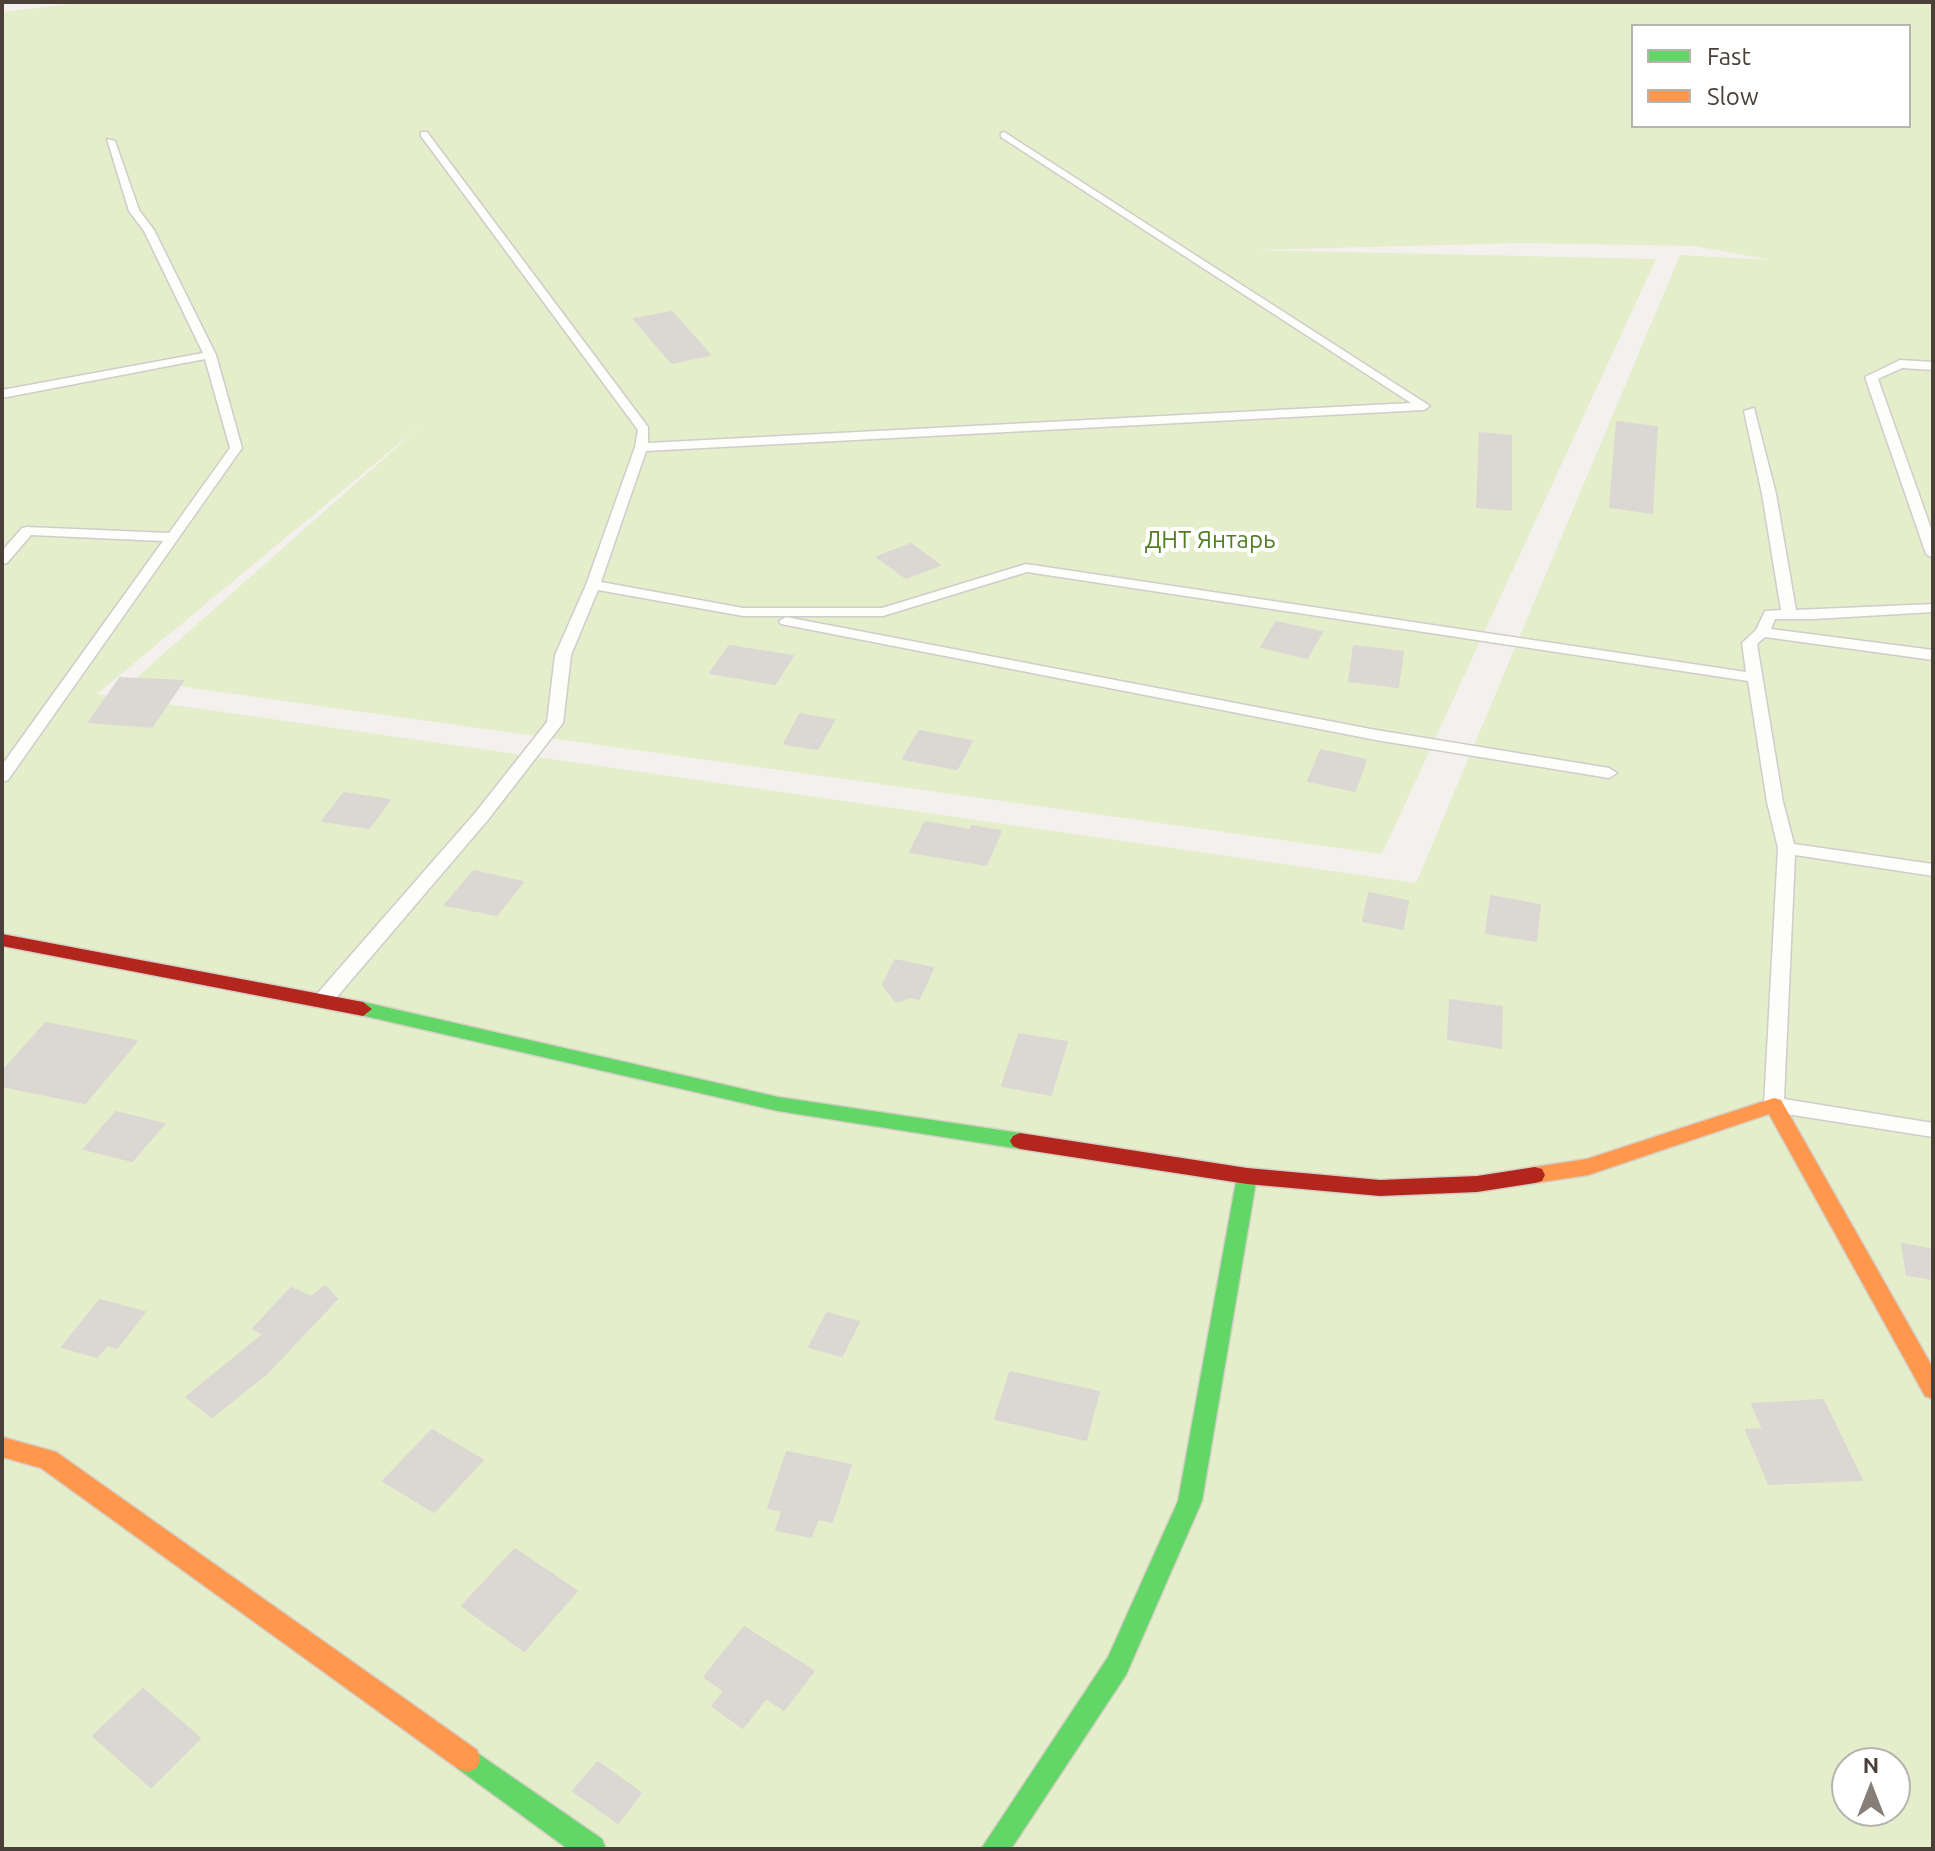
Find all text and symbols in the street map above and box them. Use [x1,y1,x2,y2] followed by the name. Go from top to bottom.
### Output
[1631,24,1911,128] legend
[1707,43,1751,70] text: Fast
[1707,83,1759,110] text: Slow
[1145,526,1275,554] park label: ДНТ Янтарь
[1831,1747,1911,1827] north arrow
[1863,1752,1879,1777] text: N

